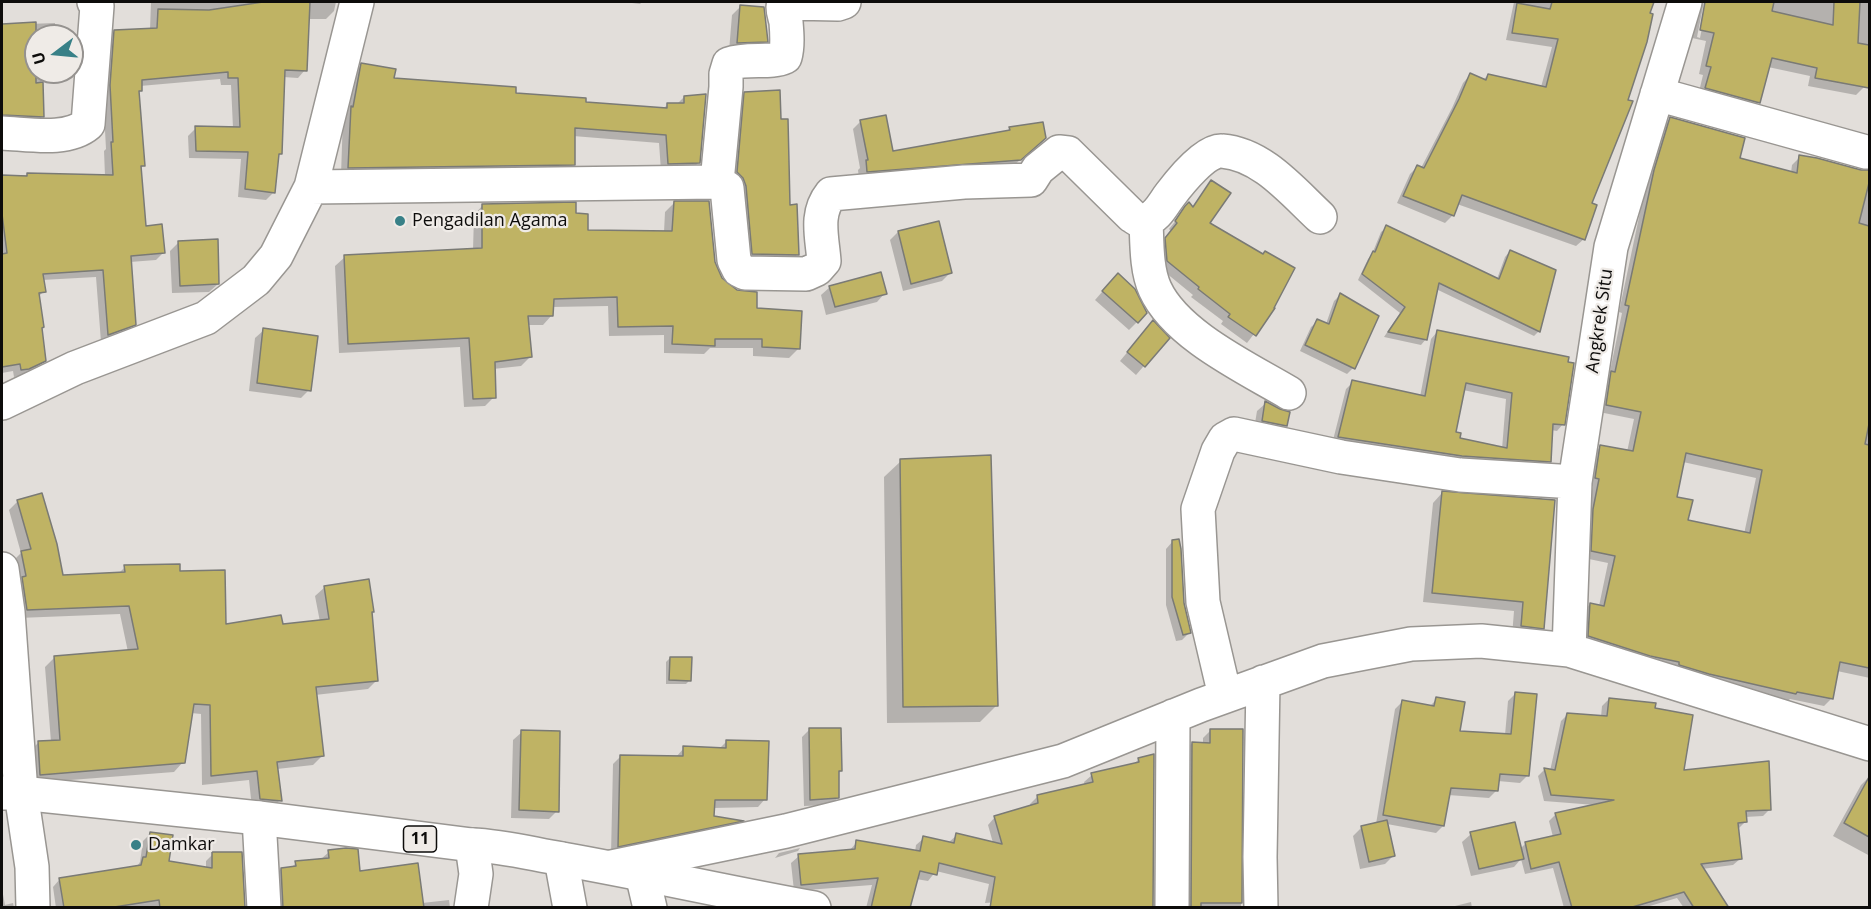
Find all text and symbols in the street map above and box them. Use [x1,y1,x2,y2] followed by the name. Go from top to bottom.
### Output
[24,24,84,84] north arrow
[26,50,51,67] text: U
[412,210,567,232] place label: Pengadilan Agama
[393,214,407,228] marker: Pengadilan Agama
[1582,267,1618,375] street label: Angkrek Situ
[404,826,436,852] road number: 11
[148,834,215,856] place label: Damkar
[129,838,143,852] marker: Damkar

